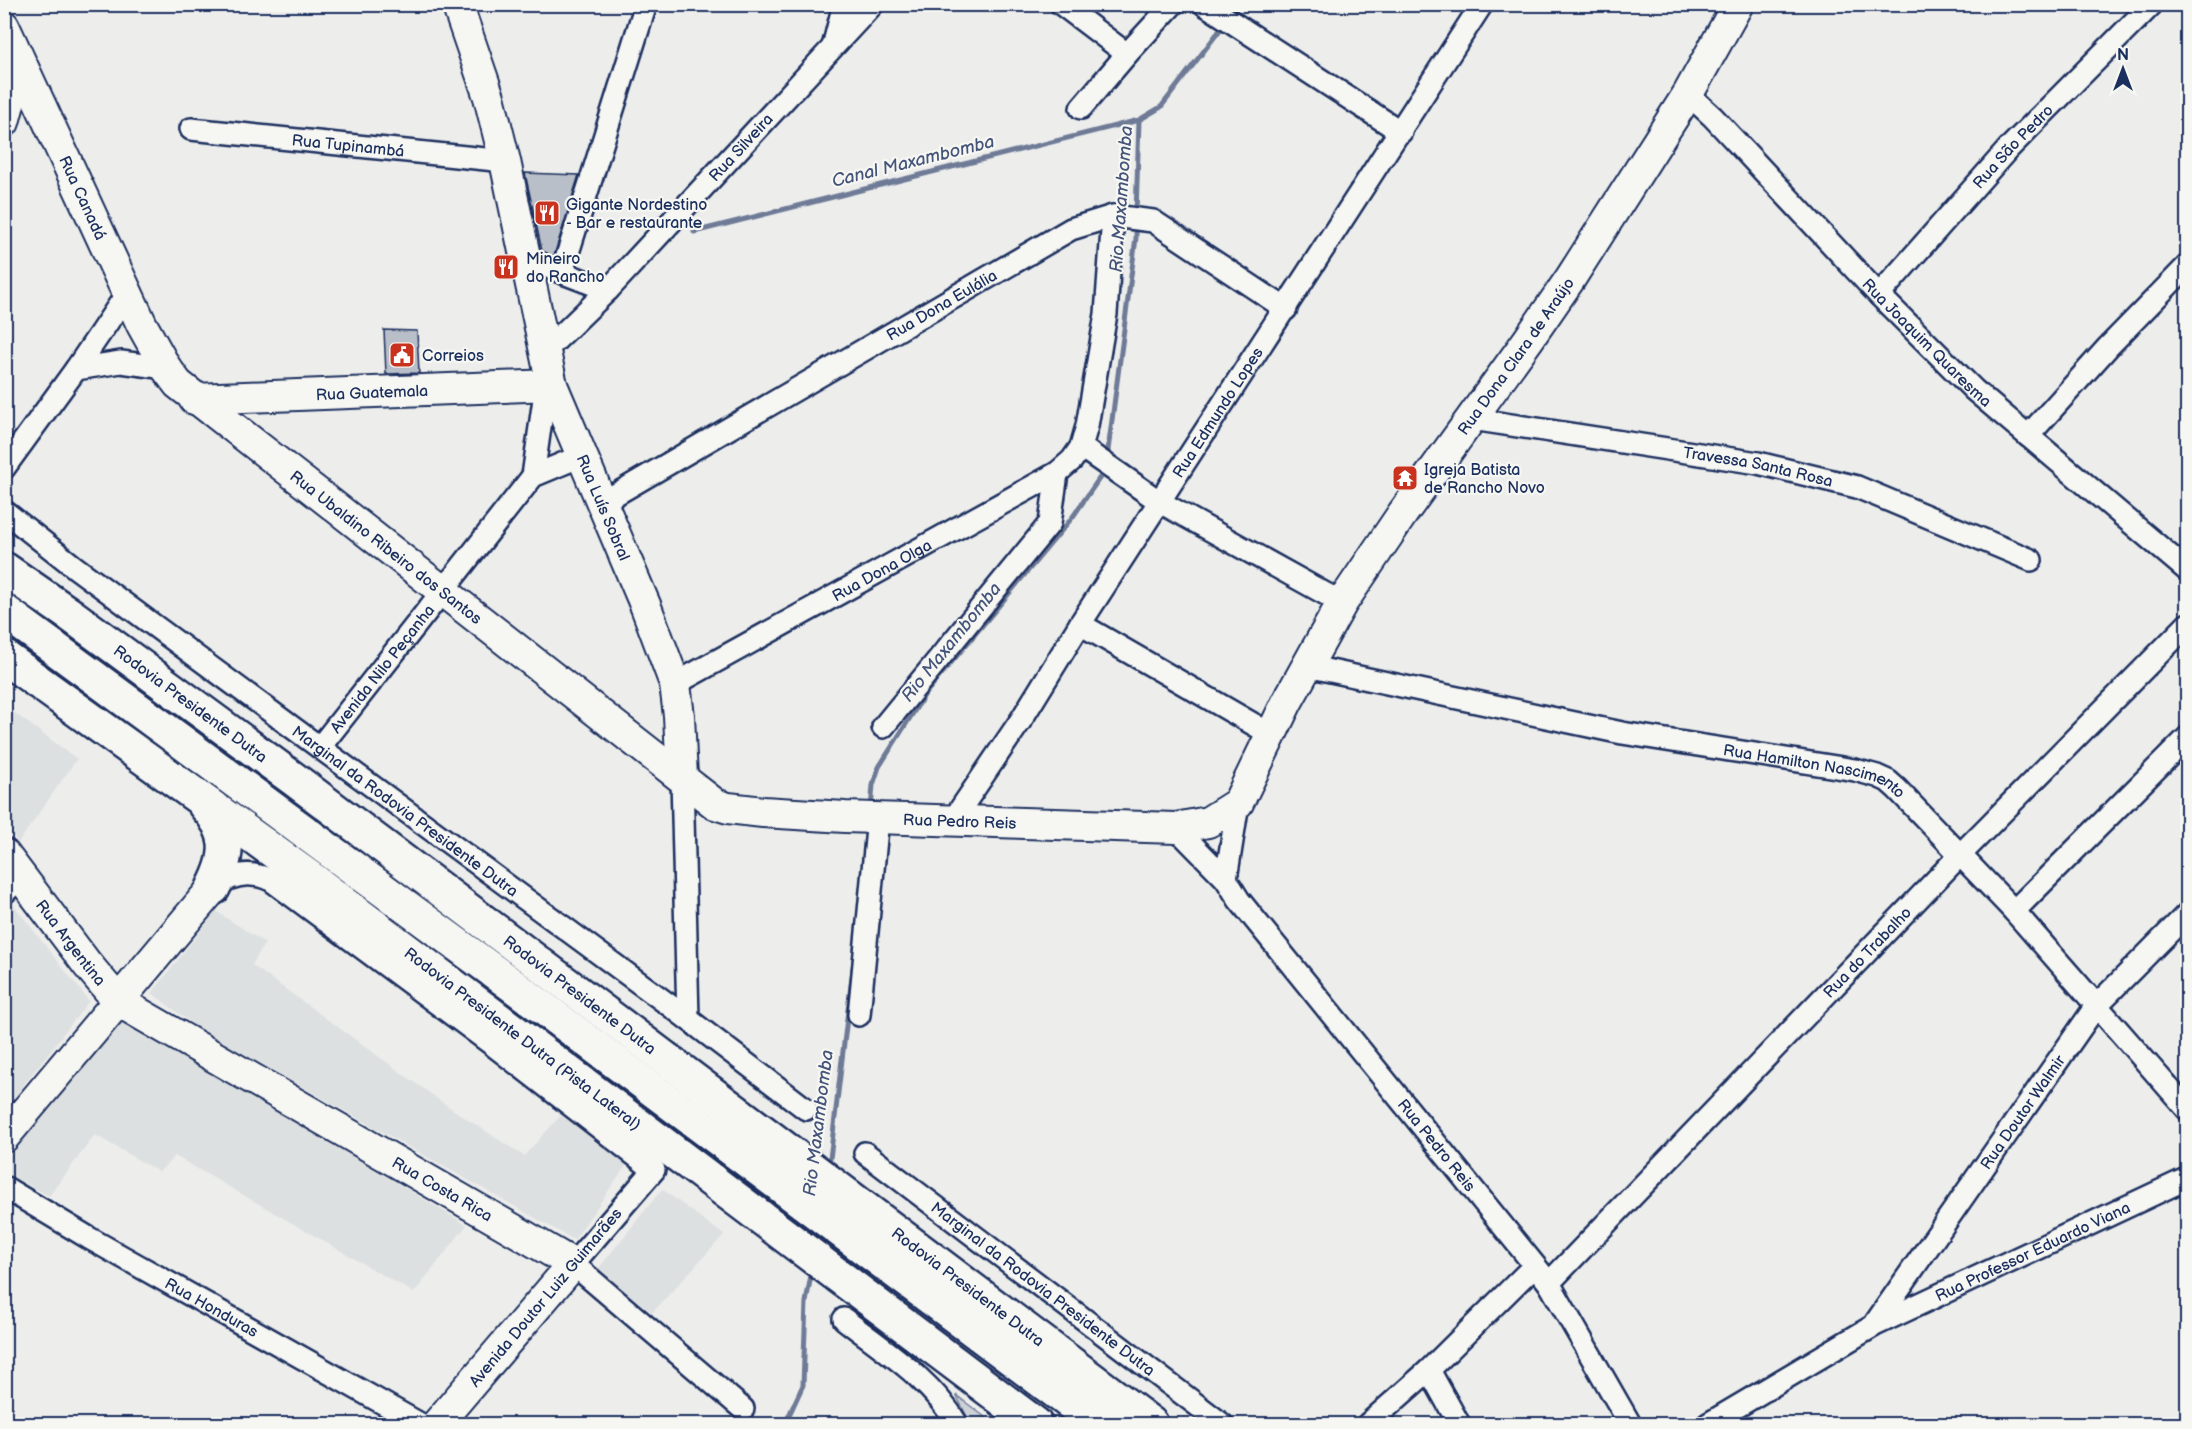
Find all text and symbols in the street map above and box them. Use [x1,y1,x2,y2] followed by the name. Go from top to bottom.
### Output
[2093,39,2153,99] north arrow
[2117,46,2129,65] text: N
[1970,101,2058,193] street label: Rua São Pedro
[705,110,778,186] street label: Rua Silveira
[1106,125,1137,273] water label: Rio Maxambomba
[291,131,405,162] street label: Rua Tupinambá
[830,131,997,192] water label: Canal Maxambomba
[54,153,109,243] street label: Rua Canadá
[566,196,707,233] place label: Gigante Nordestino - Bar e restaurante
[532,198,562,228] restaurant icon: Gigante Nordestino - Bar e restaurante
[526,250,604,287] place label: Mineiro do Rancho
[491,252,521,282] restaurant icon: Mineiro do Rancho
[884,266,1001,345] street label: Rua Dona Eulália
[1454,274,1579,439] street label: Rua Dona Clara de Araújo
[1858,275,1995,412] street label: Rua Joaquim Quaresma
[387,340,417,370] public building icon: Correios
[1169,344,1268,482] street label: Rua Edmundo Lopes
[422,347,484,366] place label: Correios
[315,382,428,405] street label: Rua Guatemala
[1682,444,1835,492] street label: Travessa Santa Rosa
[572,452,633,564] street label: Rua Luís Sobral
[1424,461,1545,498] place label: Igreja Batista de Rancho Novo
[1390,463,1420,493] temple icon: Igreja Batista de Rancho Novo
[286,467,485,629] street label: Rua Ubaldino Ribeiro dos Santos
[829,536,935,606] street label: Rua Dona Olga
[897,579,1006,706] water label: Rio Maxambomba
[327,601,439,737] street label: Avenida Nilo Peçanha
[109,642,270,767] street label: Rodovia Presidente Dutra
[288,722,521,901] street label: Marginal da Rodovia Presidente Dutra
[1722,741,1909,803] street label: Rua Hamilton Nascimento
[903,811,1017,834] street label: Rua Pedro Reis
[31,896,109,990] street label: Rua Argentina
[1820,904,1916,1002] street label: Rua do Trabalho
[499,932,659,1059] street label: Rodovia Presidente Dutra
[400,944,644,1135] street label: Rodovia Presidente Dutra (Pista Lateral)
[799,1049,838,1197] water label: Rio Maxambomba
[1977,1052,2070,1174] street label: Rua Doutor Walmir
[1393,1096,1479,1196] street label: Rua Pedro Reis
[388,1154,495,1226] street label: Rua Costa Rica
[927,1199,1158,1381] street label: Marginal da Rodovia Presidente Dutra
[1932,1199,2134,1306] street label: Rua Professor Eduardo Viana
[466,1205,627,1391] street label: Avenida Doutor Luiz Guimarães
[887,1224,1047,1351] street label: Rodovia Presidente Dutra
[161,1275,261,1342] street label: Rua Honduras

